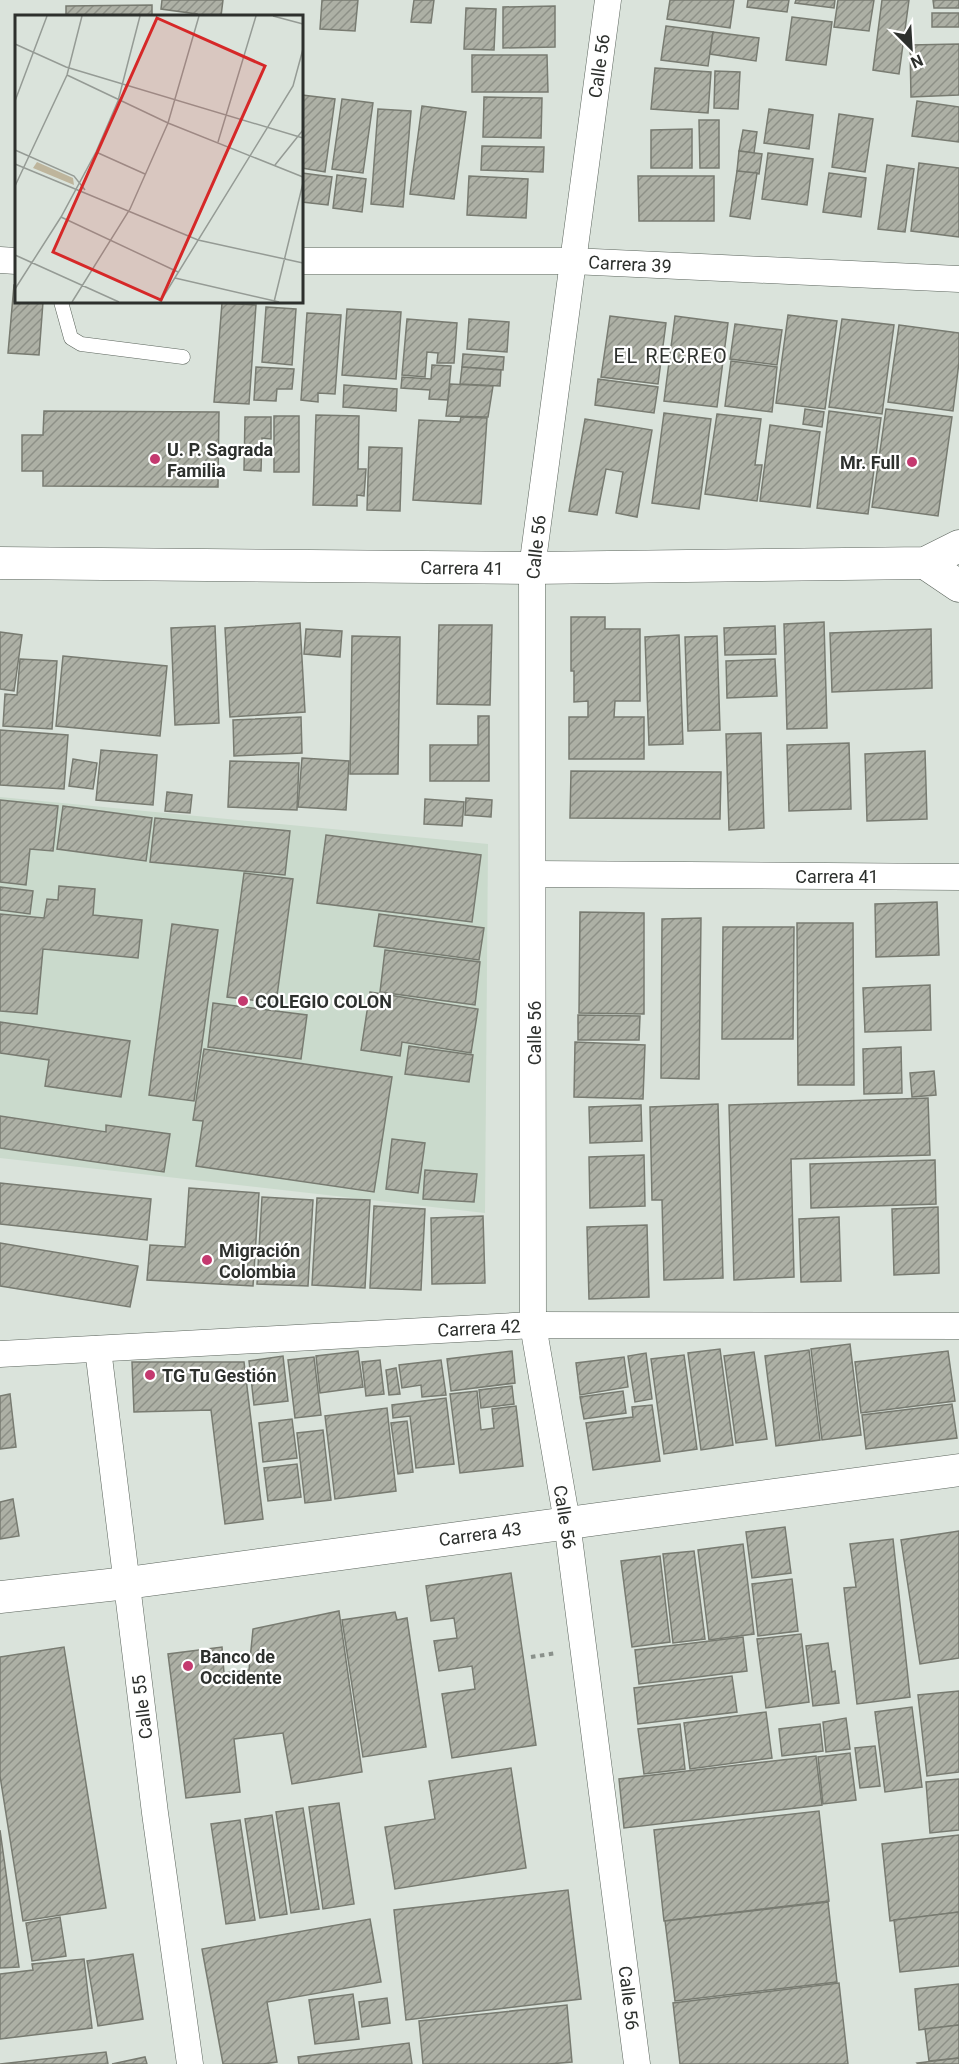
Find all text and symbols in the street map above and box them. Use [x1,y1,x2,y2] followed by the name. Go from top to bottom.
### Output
[15,15,303,303] inset map
[881,18,941,78] north arrow
[584,33,614,99] street label: Calle 56
[908,50,926,72] text: N
[588,251,672,277] street label: Carrera 39
[614,344,728,368] district label: EL RECREO
[167,439,274,481] place label: U. P. Sagrada Familia
[148,452,162,466] marker: U. P. Sagrada Familia
[840,452,900,473] place label: Mr. Full
[905,455,919,469] marker: Mr. Full
[522,514,550,580] street label: Calle 56
[420,557,504,579] street label: Carrera 41
[795,866,879,887] street label: Carrera 41
[255,991,392,1012] place label: COLEGIO COLON
[236,994,250,1008] marker: COLEGIO COLON
[524,1001,545,1065] street label: Calle 56
[219,1240,300,1282] place label: Migración Colombia
[200,1253,214,1267] marker: Migración Colombia
[437,1315,521,1341] street label: Carrera 42
[162,1365,277,1386] place label: TG Tu Gestión
[143,1368,157,1382] marker: TG Tu Gestión
[550,1483,580,1551] street label: Calle 56
[437,1518,523,1550] street label: Carrera 43
[200,1646,282,1688] place label: Banco de Occidente
[181,1659,195,1673] marker: Banco de Occidente
[128,1674,156,1740] street label: Calle 55
[615,1965,643,2031] street label: Calle 56

